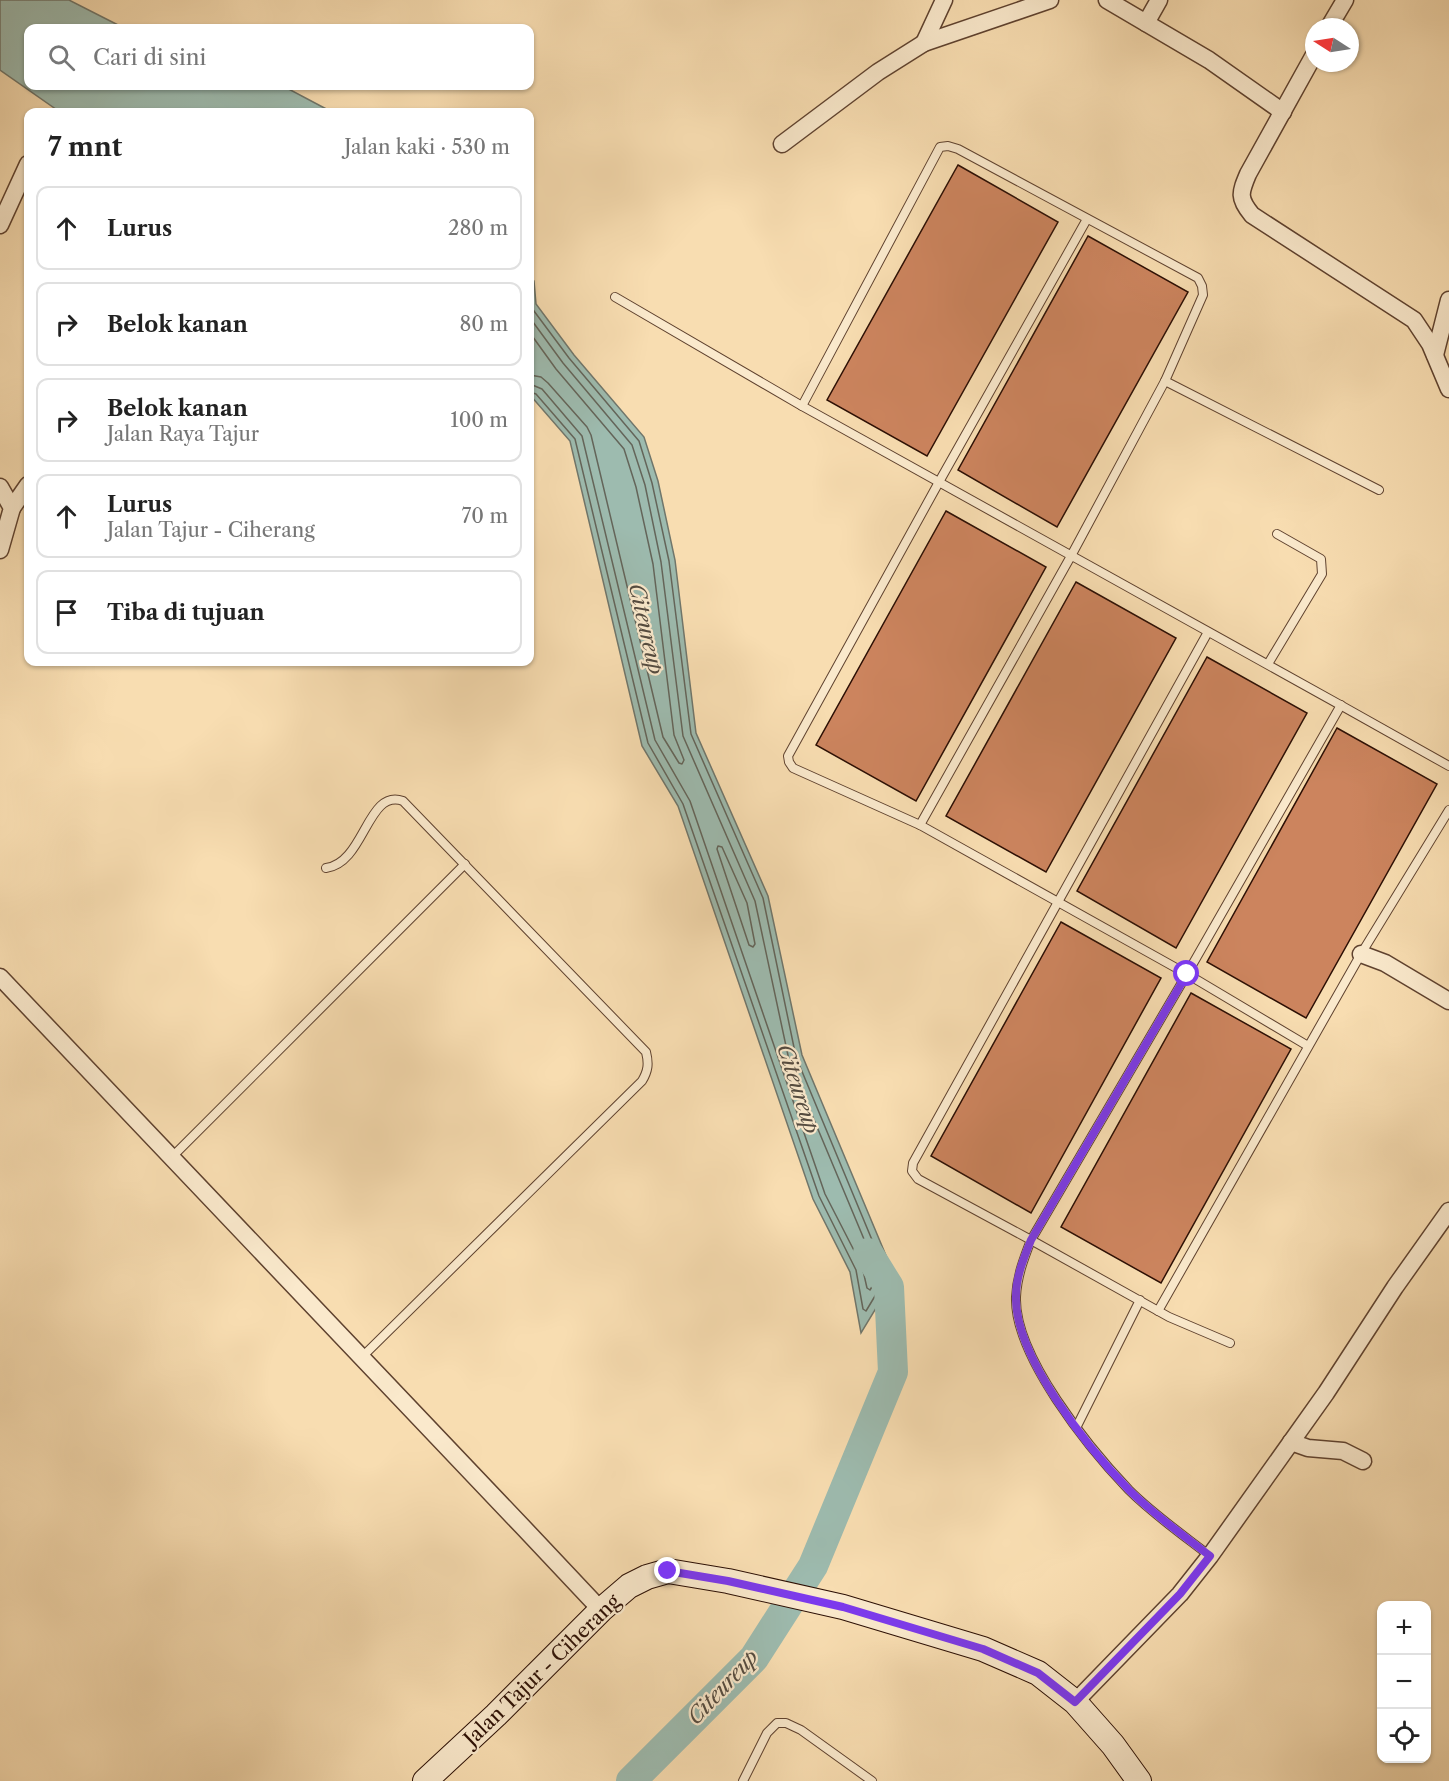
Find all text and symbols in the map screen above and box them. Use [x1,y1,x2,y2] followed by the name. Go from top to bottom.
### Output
[1305,18,1359,72] north arrow
[24,24,534,90] search box
[45,41,78,74] icon: search
[93,44,206,71] text: Cari di sini
[48,131,122,163] text: 7 mnt
[344,135,510,159] text: Jalan kaki · 530 m
[50,212,83,245] icon: ahead
[107,215,172,242] text: Lurus
[448,216,508,240] text: 280 m
[50,308,83,341] icon: right
[107,311,248,338] text: Belok kanan
[460,312,508,336] text: 80 m
[107,395,248,422] text: Belok kanan
[50,404,83,437] icon: right
[450,408,508,432] text: 100 m
[107,422,259,446] text: Jalan Raya Tajur
[107,491,172,518] text: Lurus
[50,500,83,533] icon: ahead
[462,504,508,528] text: 70 m
[107,518,315,542] text: Jalan Tajur - Ciherang
[624,581,669,677] water label: Citeureup
[50,596,83,629] icon: arrive
[107,599,265,626] text: Tiba di tujuan
[1173,960,1199,986] route start
[772,1041,825,1137] water label: Citeureup
[654,1557,680,1583] route end
[457,1589,625,1753] street label: Jalan Tajur - Ciherang
[1377,1601,1431,1763] map controls
[1377,1601,1431,1655] button: +
[682,1644,763,1729] water label: Citeureup
[1377,1655,1431,1709] button: −
[1377,1709,1431,1763] button: locate

